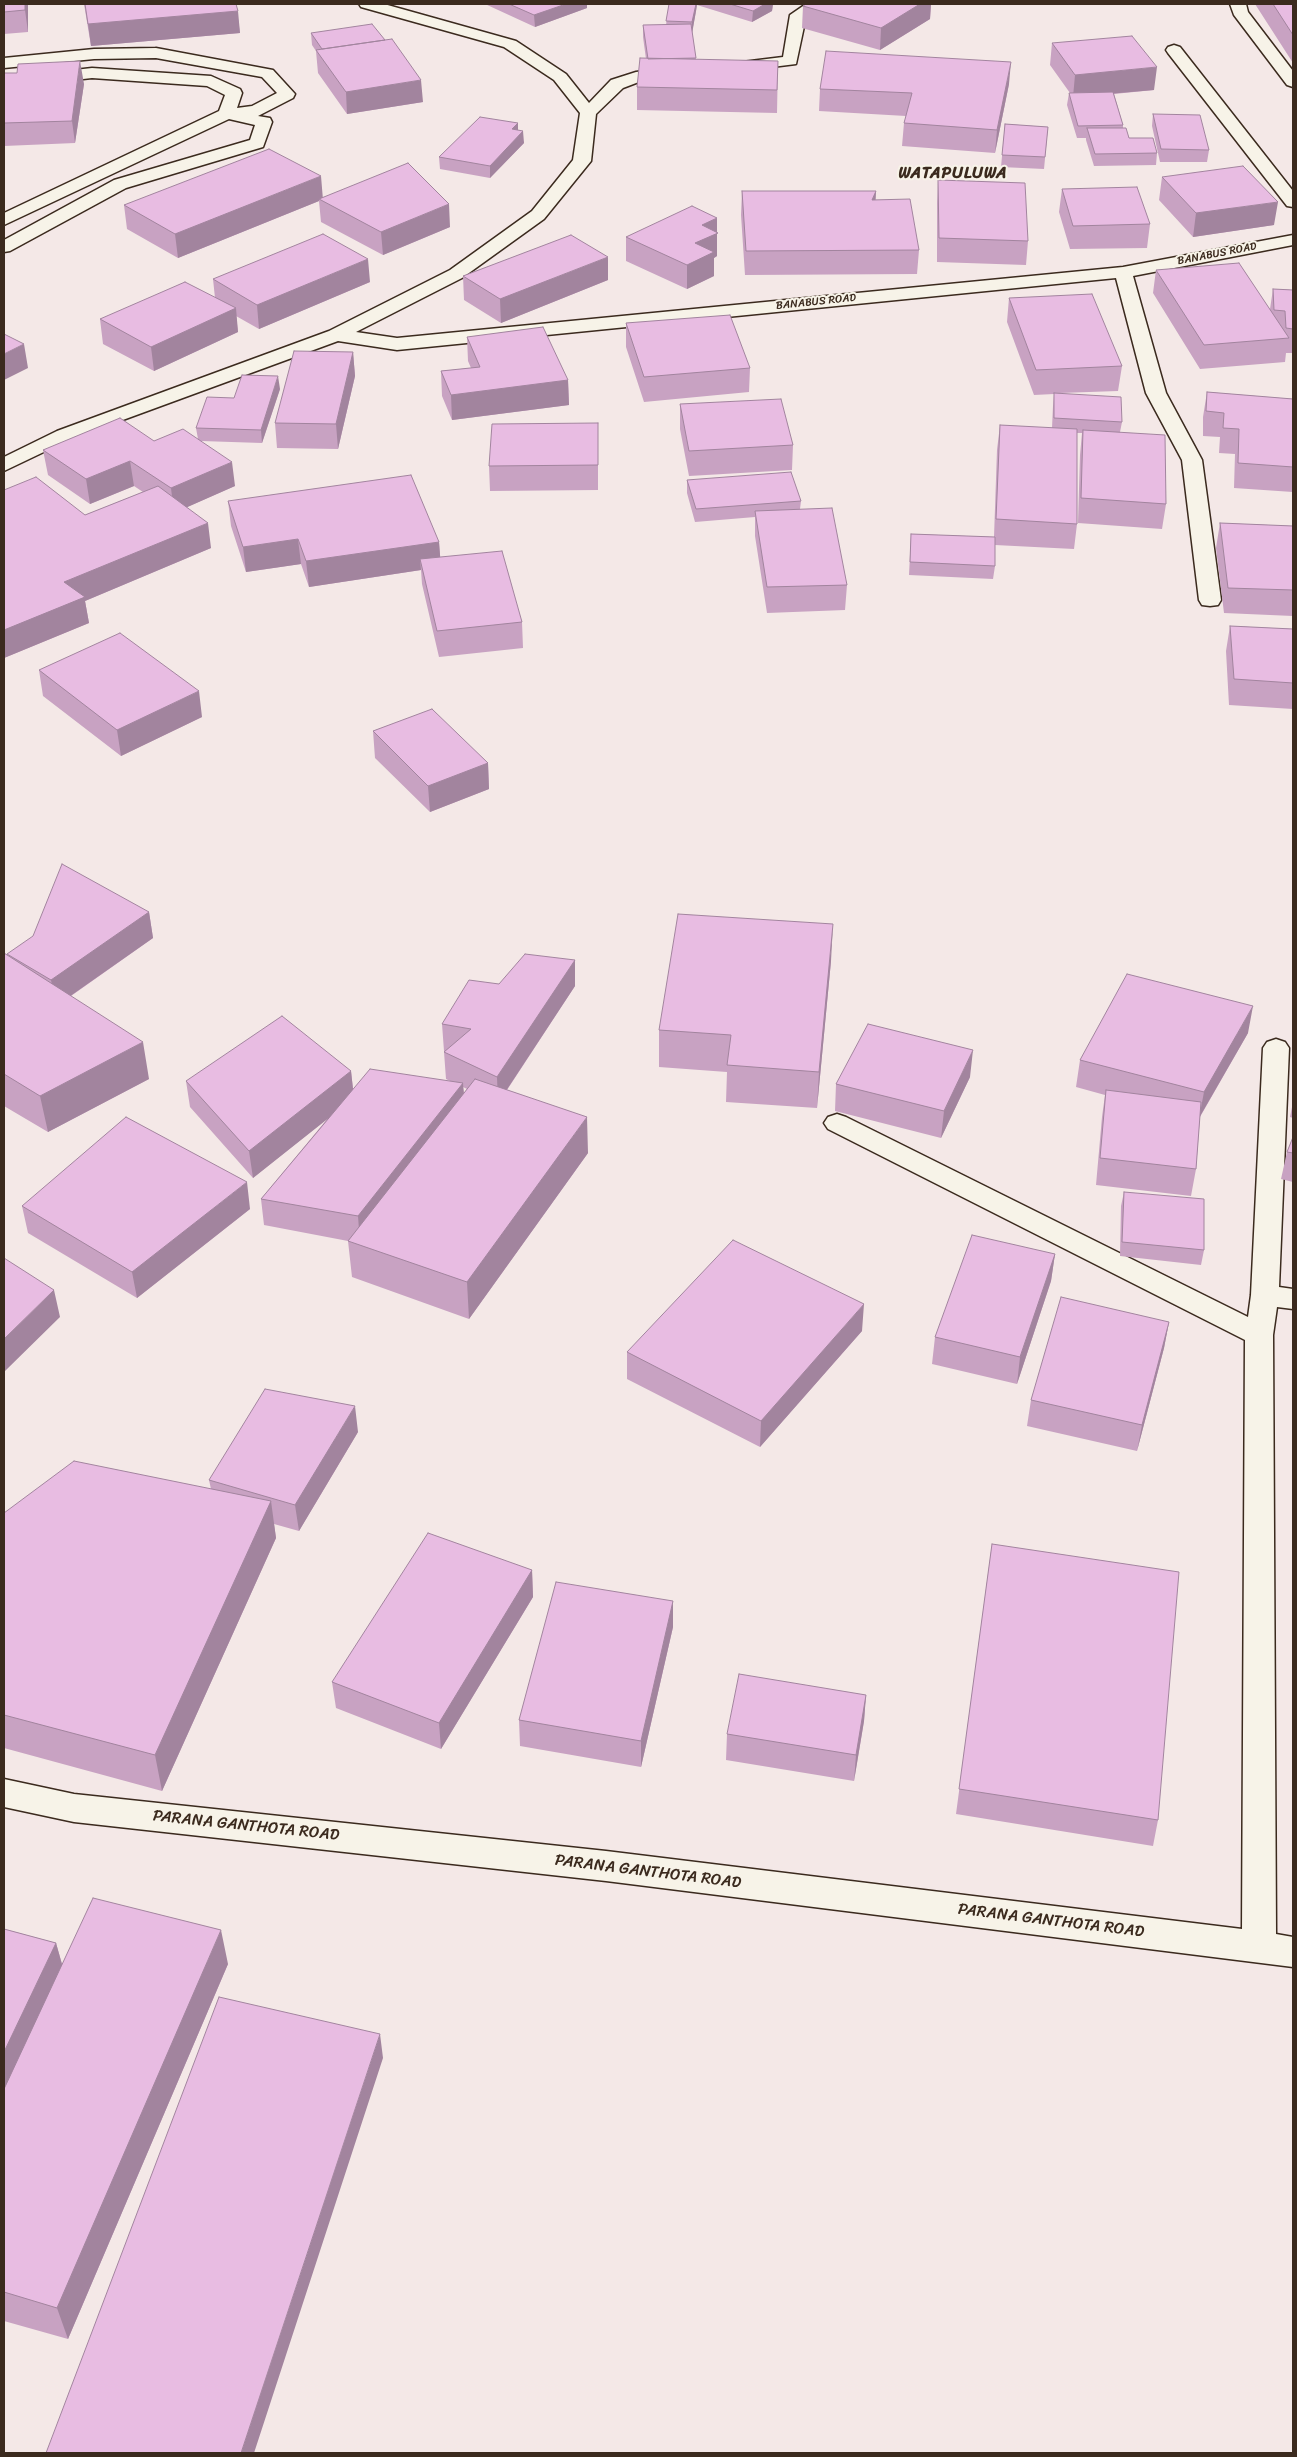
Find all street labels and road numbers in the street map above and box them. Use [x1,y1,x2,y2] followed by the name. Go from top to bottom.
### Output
[1176,240,1258,268] street label: BANABUS ROAD
[775,291,857,313] street label: BANABUS ROAD
[152,1807,340,1845] street label: PARANA GANTHOTA ROAD
[554,1851,742,1893] street label: PARANA GANTHOTA ROAD
[957,1900,1145,1942] street label: PARANA GANTHOTA ROAD

